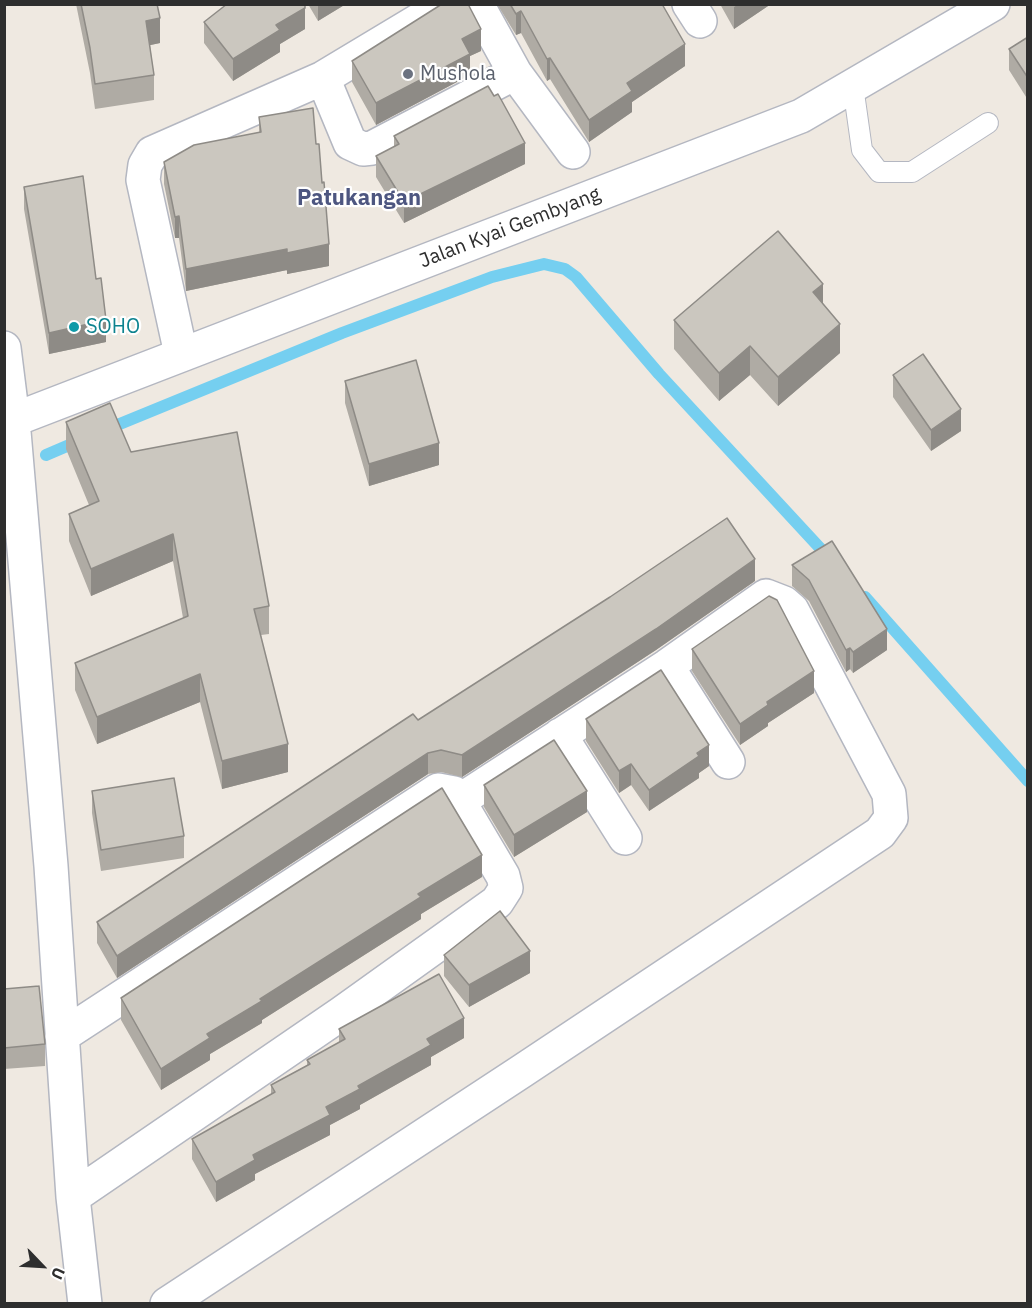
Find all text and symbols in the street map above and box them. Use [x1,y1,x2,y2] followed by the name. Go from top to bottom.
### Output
[420,62,496,86] place label: Mushola
[401,67,415,81] marker: Mushola
[416,182,604,274] street label: Jalan Kyai Gembyang
[297,186,421,212] district label: Patukangan
[86,315,140,339] place label: SOHO
[67,320,81,334] marker: SOHO
[12,1236,72,1296] north arrow
[47,1264,70,1283] text: U

